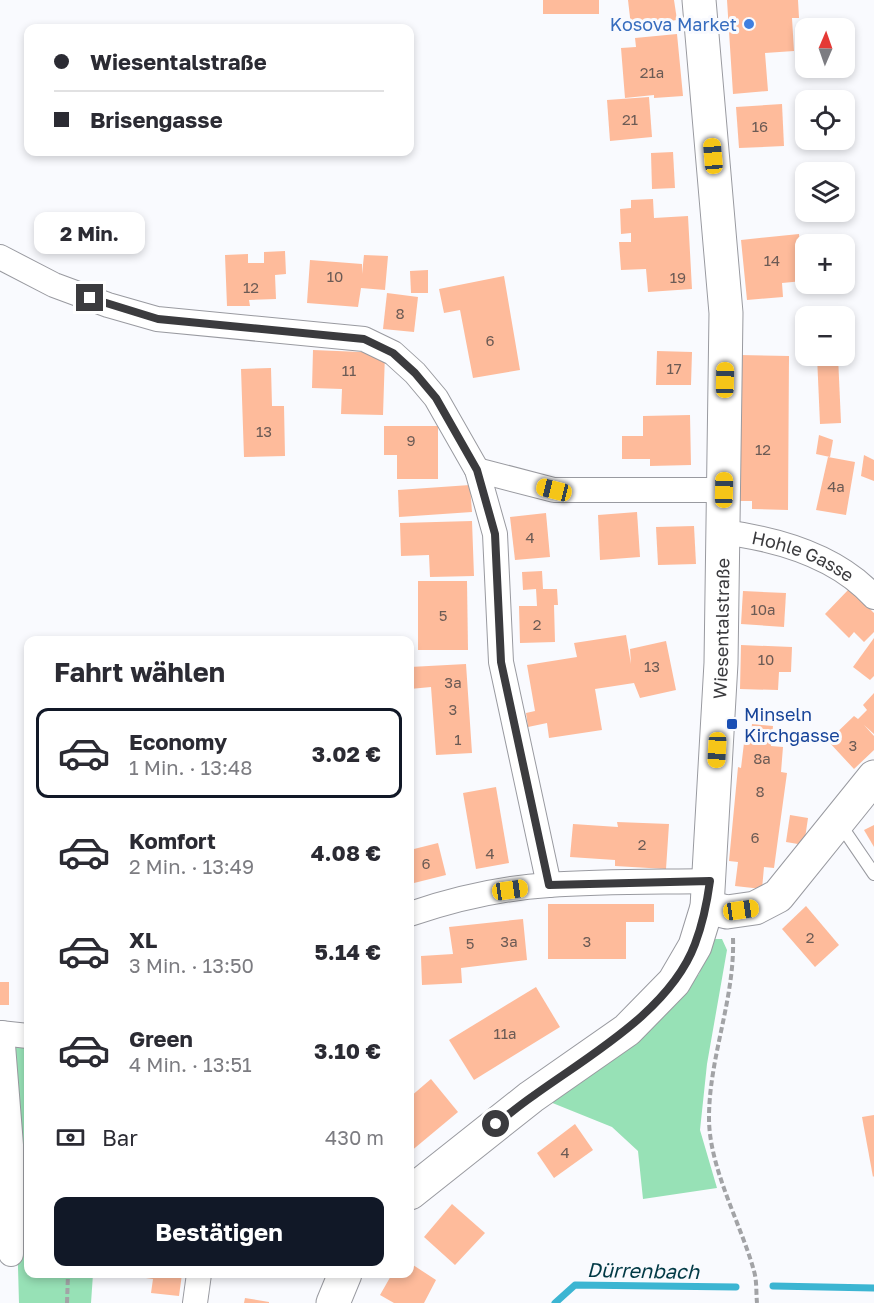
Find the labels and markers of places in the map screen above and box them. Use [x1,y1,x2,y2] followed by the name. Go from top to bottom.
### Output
[610,13,737,35] place label: Kosova Market
[742,17,756,31] marker: Kosova Market
[744,703,840,746] place label: Minseln Kirchgasse
[725,717,739,731] marker: Minseln Kirchgasse

